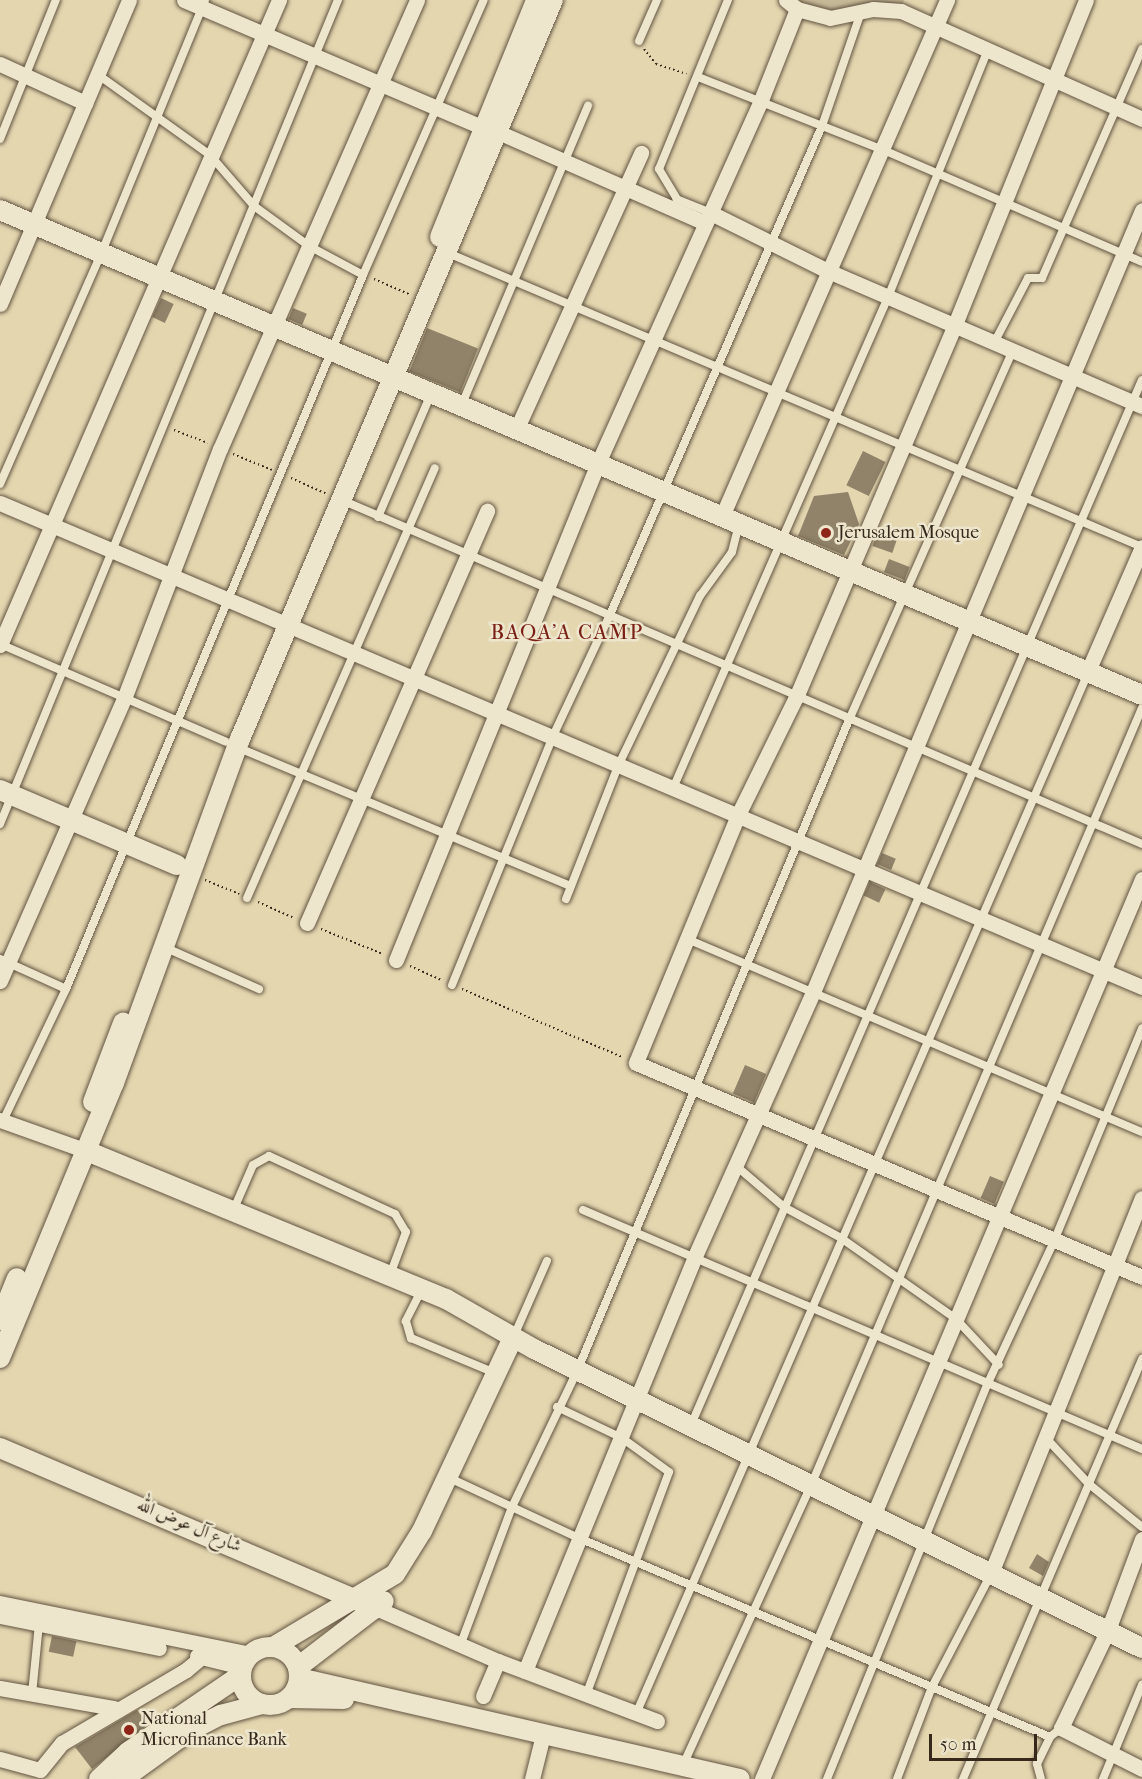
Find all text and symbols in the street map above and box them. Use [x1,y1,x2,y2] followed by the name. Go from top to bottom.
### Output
[838,522,979,544] place label: Jerusalem Mosque
[819,526,833,540] marker: Jerusalem Mosque
[490,619,644,645] district label: BAQA'A CAMP
[134,1494,244,1558] street label: شارع آل عوض الله
[141,1709,287,1752] place label: National Microfinance Bank
[932,1722,1040,1760] scale bar
[122,1723,136,1737] marker: National Microfinance Bank
[940,1734,976,1755] text: 50 m

